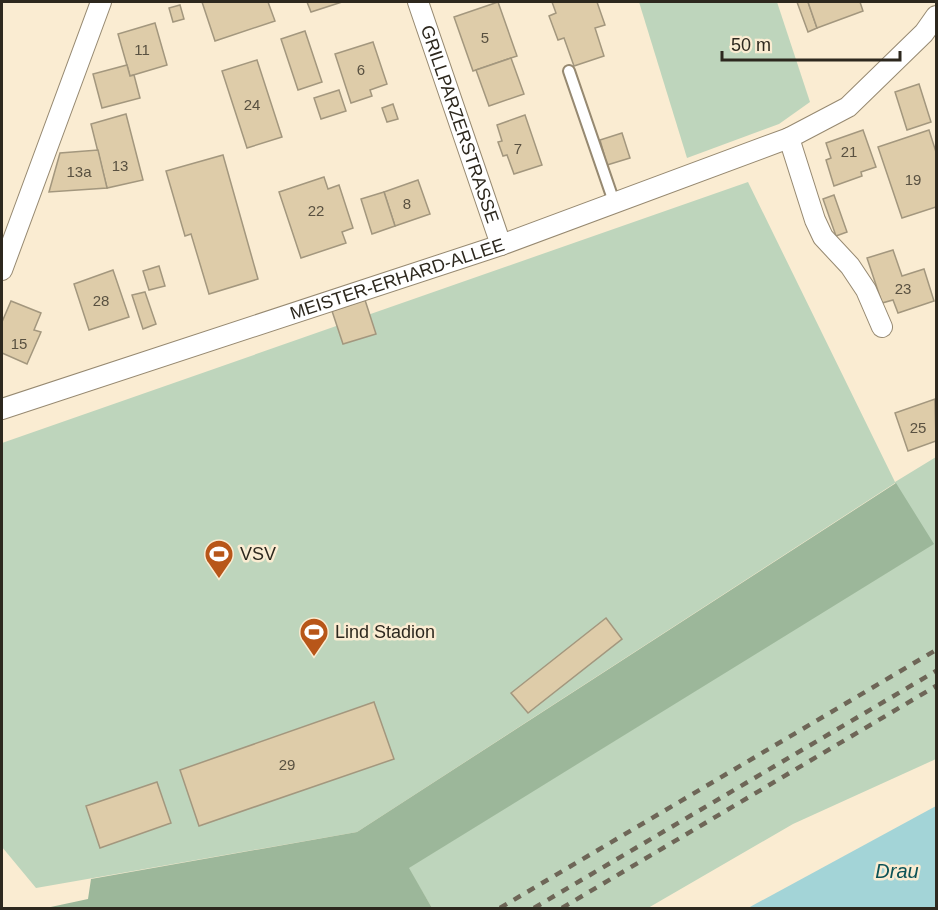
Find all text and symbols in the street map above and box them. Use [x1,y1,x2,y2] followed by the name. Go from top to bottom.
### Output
[417,22,503,226] street label: GRILLPARZERSTRASSE
[722,24,900,62] scale bar
[481,29,489,46] house number: 5
[731,35,771,55] text: 50 m
[134,41,150,58] house number: 11
[357,61,365,78] house number: 6
[244,96,260,113] house number: 24
[514,140,522,157] house number: 7
[841,143,857,160] house number: 21
[112,157,128,174] house number: 13
[66,163,92,180] house number: 13a
[905,171,921,188] house number: 19
[403,195,411,212] house number: 8
[308,202,324,219] house number: 22
[288,235,507,324] street label: MEISTER-ERHARD-ALLEE
[895,280,911,297] house number: 23
[93,292,109,309] house number: 28
[11,335,27,352] house number: 15
[910,419,926,436] house number: 25
[203,538,235,580] sports icon: VSV
[240,544,276,564] place label: VSV
[298,616,330,658] sports icon: Lind Stadion
[335,622,435,642] place label: Lind Stadion
[279,756,295,773] house number: 29
[875,860,919,882] water label: Drau

